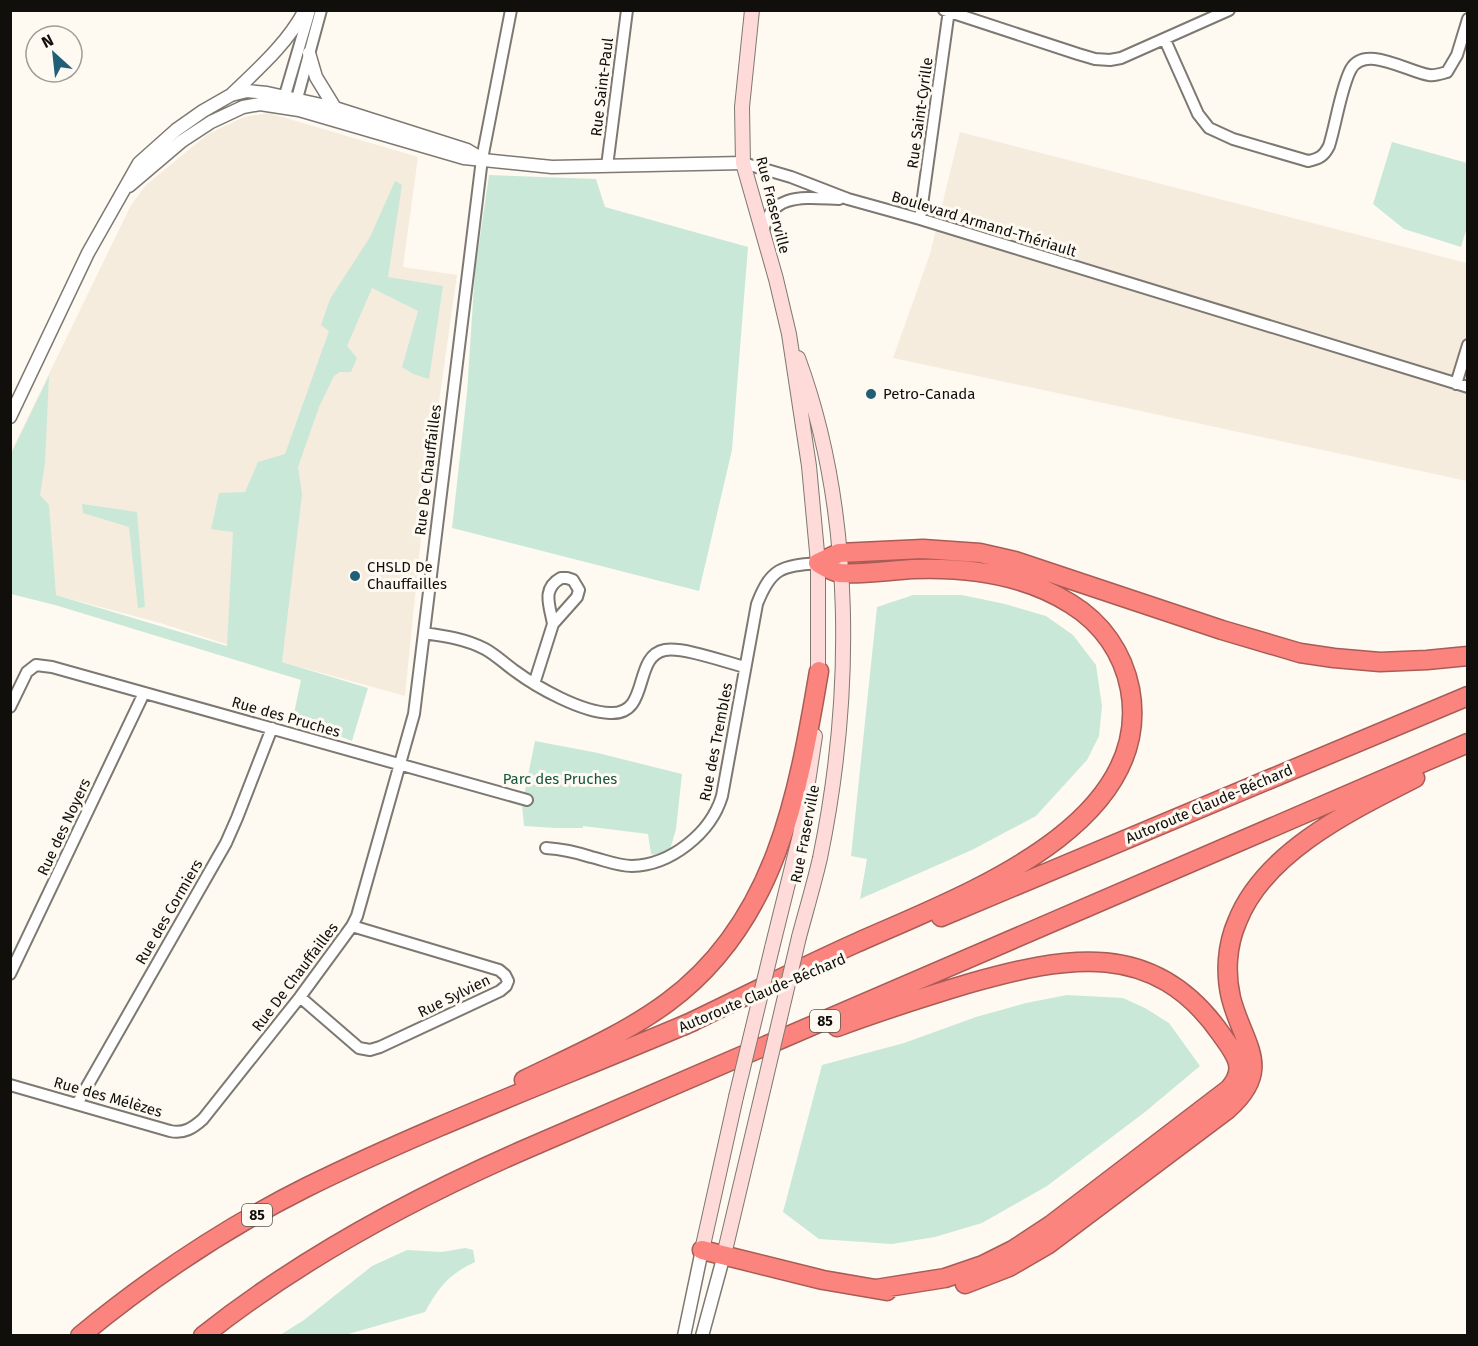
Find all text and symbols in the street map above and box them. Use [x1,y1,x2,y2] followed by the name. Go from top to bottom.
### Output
[24,24,84,84] north arrow
[38,30,56,52] text: N
[587,36,617,137] street label: Rue Saint-Paul
[903,56,937,170] street label: Rue Saint-Cyrille
[752,155,794,255] street label: Rue Fraserville
[889,187,1079,261] street label: Boulevard Armand-Thériault
[883,385,976,403] place label: Petro-Canada
[864,387,878,401] marker: Petro-Canada
[411,404,445,536] street label: Rue De Chauffailles
[367,558,447,593] place label: CHSLD De Chauffailles
[348,569,362,583] marker: CHSLD De Chauffailles
[696,681,736,803] street label: Rue des Trembles
[230,693,342,741] street label: Rue des Pruches
[1123,761,1295,847] street label: Autoroute Claude-Béchard
[503,770,617,788] park label: Parc des Pruches
[34,776,94,878] street label: Rue des Noyers
[787,783,823,885] street label: Rue Fraserville
[132,856,206,968] street label: Rue des Cormiers
[248,919,342,1035] street label: Rue De Chauffailles
[676,950,848,1036] street label: Autoroute Claude-Béchard
[415,971,493,1021] street label: Rue Sylvien
[810,1010,840,1032] road number: 85
[52,1073,164,1121] street label: Rue des Mélèzes
[242,1204,272,1226] road number: 85

